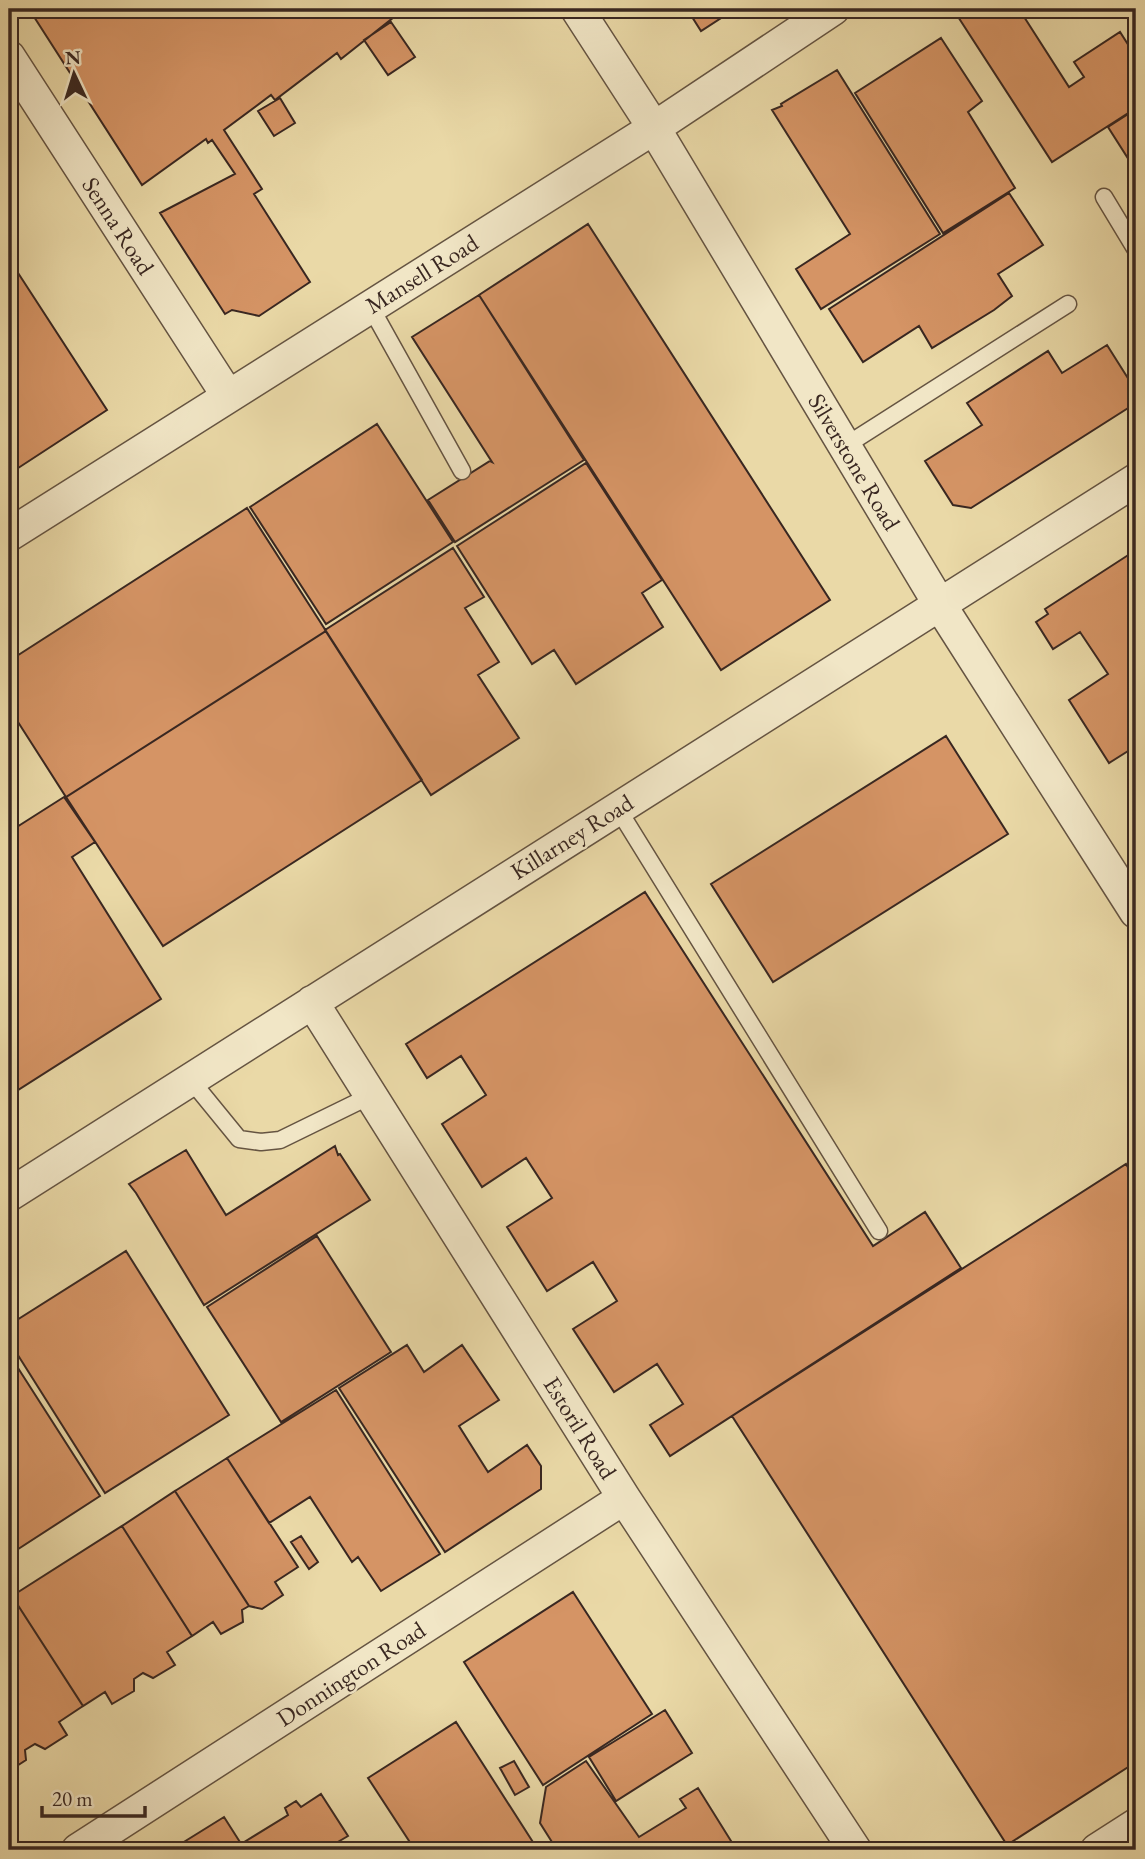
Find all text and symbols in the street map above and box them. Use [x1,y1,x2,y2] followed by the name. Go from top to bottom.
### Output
[38,38,108,108] north arrow
[64,44,82,71] text: N
[75,171,162,281] street label: Senna Road
[360,226,485,320] street label: Mansell Road
[801,388,908,537] street label: Silverstone Road
[505,786,640,887] street label: Killarney Road
[537,1371,625,1486] street label: Estoril Road
[270,1613,432,1733] street label: Donnington Road
[42,1775,145,1819] scale bar
[52,1785,93,1812] text: 20 m

